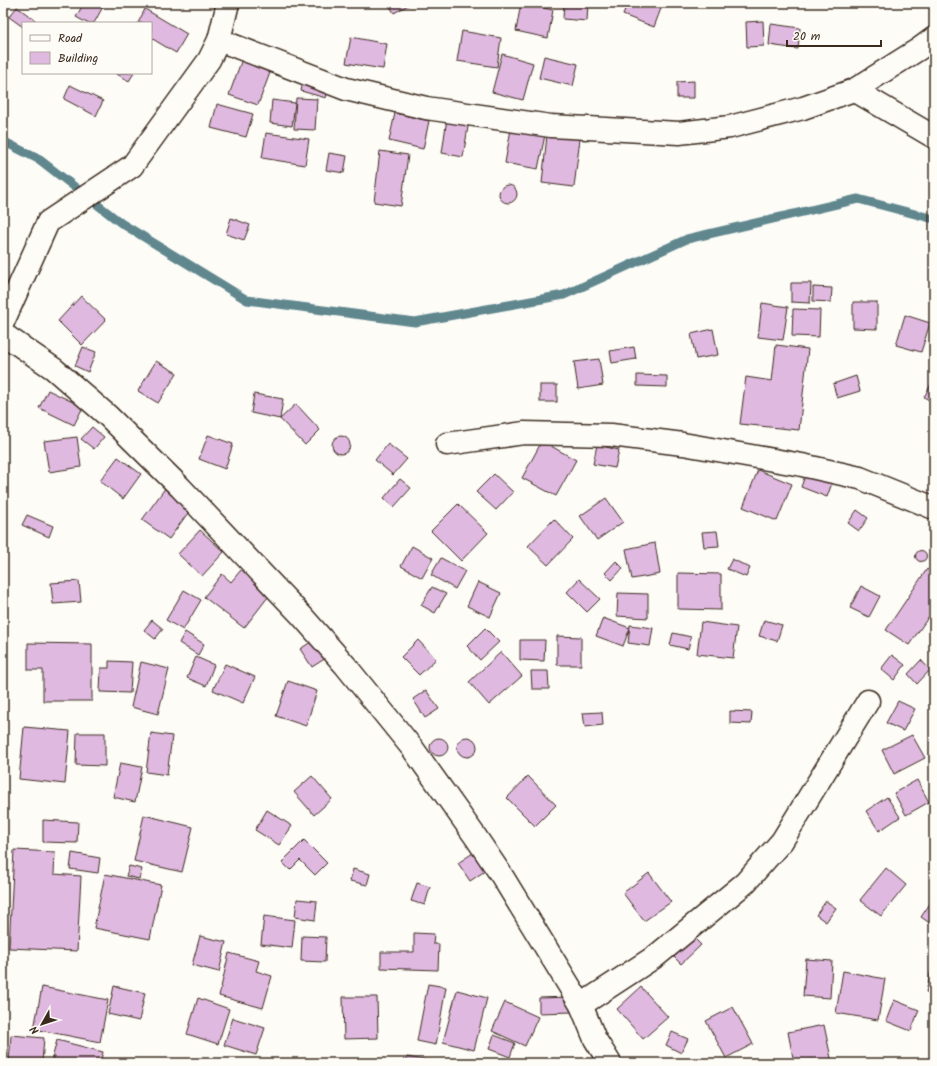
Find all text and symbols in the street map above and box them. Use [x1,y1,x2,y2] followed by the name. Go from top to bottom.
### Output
[22,22,152,74] legend
[787,22,881,48] scale bar
[793,27,821,46] text: 20 m
[58,29,83,48] text: Road
[58,49,98,68] text: Building
[22,1004,62,1044] north arrow
[26,1021,44,1038] text: N

